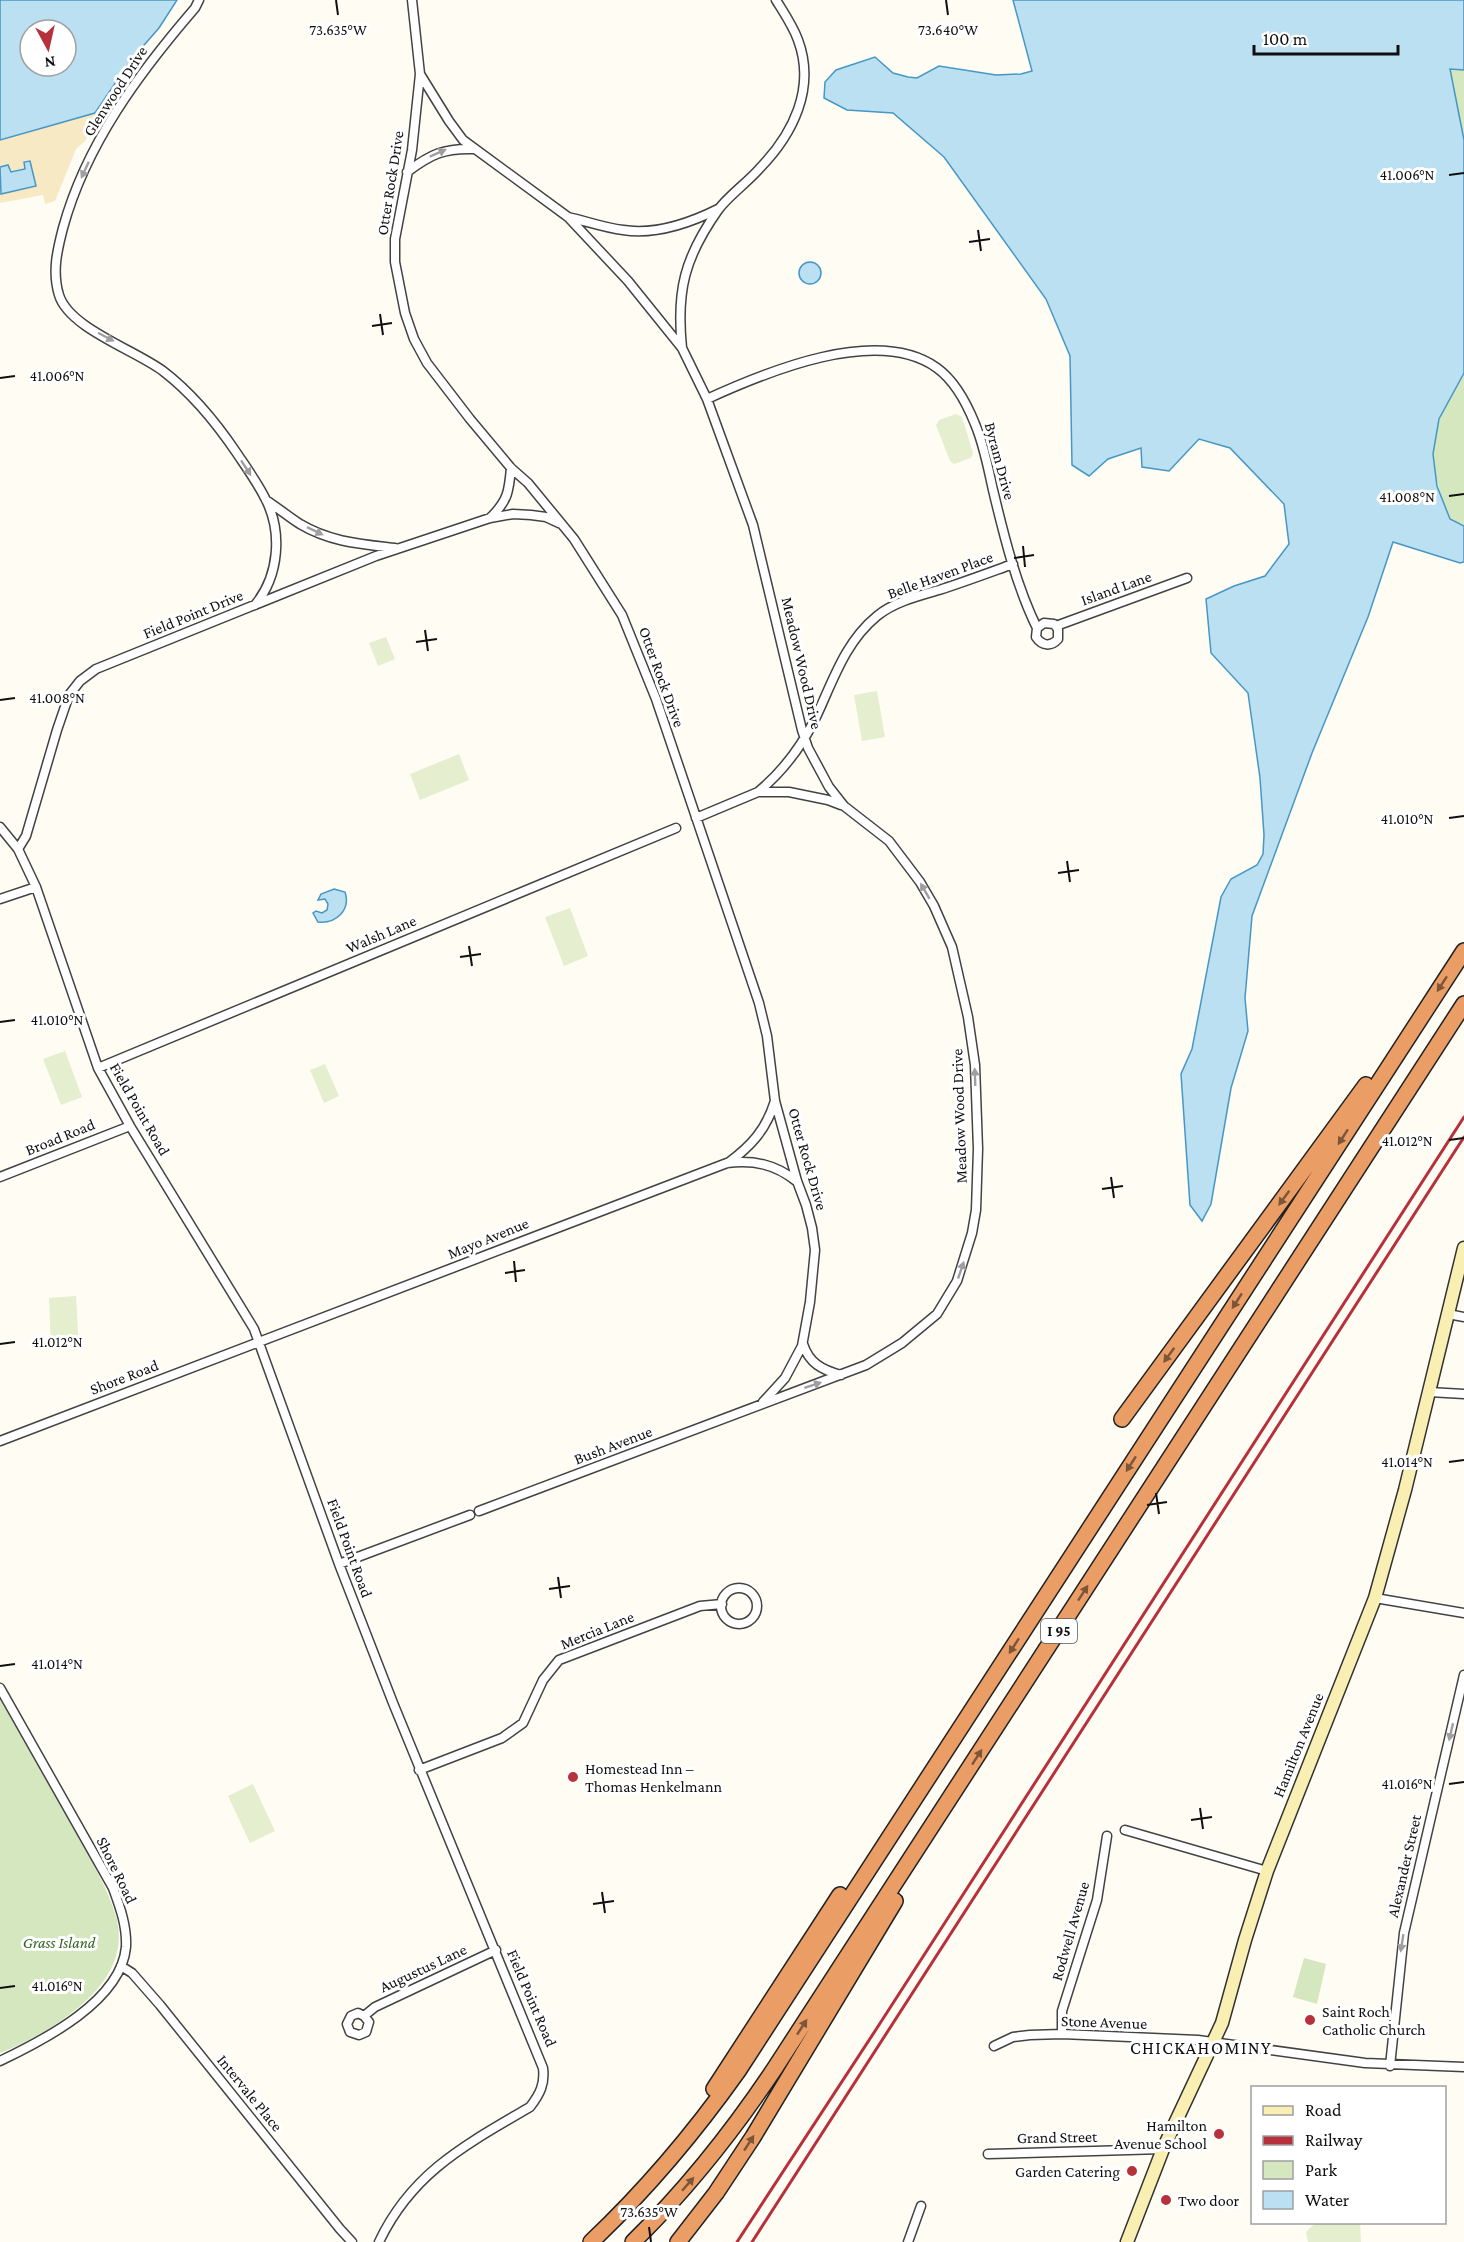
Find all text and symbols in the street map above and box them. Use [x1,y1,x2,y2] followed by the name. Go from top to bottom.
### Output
[18,18,78,78] north arrow
[1254,18,1398,56] scale bar
[309,22,367,38] text: 73.635°W
[918,22,978,38] text: 73.640°W
[1263,29,1308,49] text: 100 m
[80,43,150,139] street label: Glenwood Drive
[43,53,57,72] text: N
[373,130,407,236] street label: Otter Rock Drive
[430,148,448,158] one-way arrow
[80,161,89,178] one-way arrow
[1380,167,1435,183] text: 41.006°N
[97,332,114,342] one-way arrow
[30,368,85,384] text: 41.006°N
[981,420,1019,502] street label: Byram Drive
[240,459,251,476] one-way arrow
[1379,489,1435,505] text: 41.008°N
[306,527,323,536] one-way arrow
[885,548,995,602] street label: Belle Haven Place
[1078,567,1154,609] street label: Island Lane
[141,586,245,642] street label: Field Point Drive
[779,595,825,731] street label: Meadow Wood Drive
[636,625,688,729] street label: Otter Rock Drive
[29,690,85,706] text: 41.008°N
[1381,811,1434,827] text: 41.010°N
[920,882,930,899] one-way arrow
[343,912,419,956] street label: Walsh Lane
[1437,976,1448,992] one-way arrow
[31,1012,84,1028] text: 41.010°N
[948,1048,970,1184] street label: Meadow Wood Drive
[107,1060,174,1159] street label: Field Point Road
[971,1068,980,1087] one-way arrow
[785,1106,831,1212] street label: Otter Rock Drive
[23,1115,98,1159] street label: Broad Road
[1338,1129,1349,1145] one-way arrow
[1381,1133,1433,1149] text: 41.012°N
[1278,1189,1290,1205] one-way arrow
[445,1214,531,1263] street label: Mayo Avenue
[956,1261,966,1279] one-way arrow
[1232,1292,1243,1309] one-way arrow
[31,1334,83,1350] text: 41.012°N
[1163,1347,1175,1363] one-way arrow
[87,1356,161,1398] street label: Shore Road
[804,1380,822,1390] one-way arrow
[572,1422,654,1468] street label: Bush Avenue
[1381,1454,1433,1470] text: 41.014°N
[1126,1456,1137,1472] one-way arrow
[324,1496,376,1600] street label: Field Point Road
[1077,1585,1088,1602] one-way arrow
[558,1608,636,1652] street label: Mercia Lane
[1041,1619,1077,1643] road number: I 95
[1008,1637,1020,1653] one-way arrow
[31,1656,83,1672] text: 41.014°N
[1269,1690,1327,1800] street label: Hamilton Avenue
[1446,1723,1455,1742] one-way arrow
[971,1749,982,1765] one-way arrow
[585,1760,723,1795] place label: Homestead Inn – Thomas Henkelmann
[566,1770,580,1784] marker: Homestead Inn – Thomas Henkelmann
[1381,1776,1433,1792] text: 41.016°N
[1384,1812,1424,1919] street label: Alexander Street
[94,1834,141,1907] street label: Shore Road
[1048,1880,1092,1982] street label: Rodwell Avenue
[1398,1933,1407,1952] one-way arrow
[23,1934,96,1951] park label: Grass Island
[377,1940,470,1996] street label: Augustus Lane
[504,1947,560,2050] street label: Field Point Road
[31,1978,83,1994] text: 41.016°N
[1322,2003,1426,2038] place label: Saint Roch Catholic Church
[1061,2012,1147,2032] street label: Stone Avenue
[1303,2013,1317,2027] marker: Saint Roch Catholic Church
[796,2019,808,2035] one-way arrow
[1130,2038,1272,2058] district label: CHICKAHOMINY
[214,2051,286,2135] street label: Intervale Place
[1251,2086,1446,2224] legend
[1305,2100,1342,2120] text: Road
[1114,2117,1207,2152] place label: Hamilton Avenue School
[1212,2127,1226,2141] marker: Hamilton Avenue School
[1017,2128,1098,2146] street label: Grand Street
[1305,2130,1363,2150] text: Railway
[743,2136,755,2152] one-way arrow
[1305,2160,1337,2180] text: Park
[1015,2163,1120,2181] place label: Garden Catering
[1125,2164,1139,2178] marker: Garden Catering
[681,2177,694,2192] one-way arrow
[1305,2190,1350,2210] text: Water
[1178,2192,1240,2209] place label: Two door
[1159,2193,1173,2207] marker: Two door
[620,2204,678,2220] text: 73.635°W

